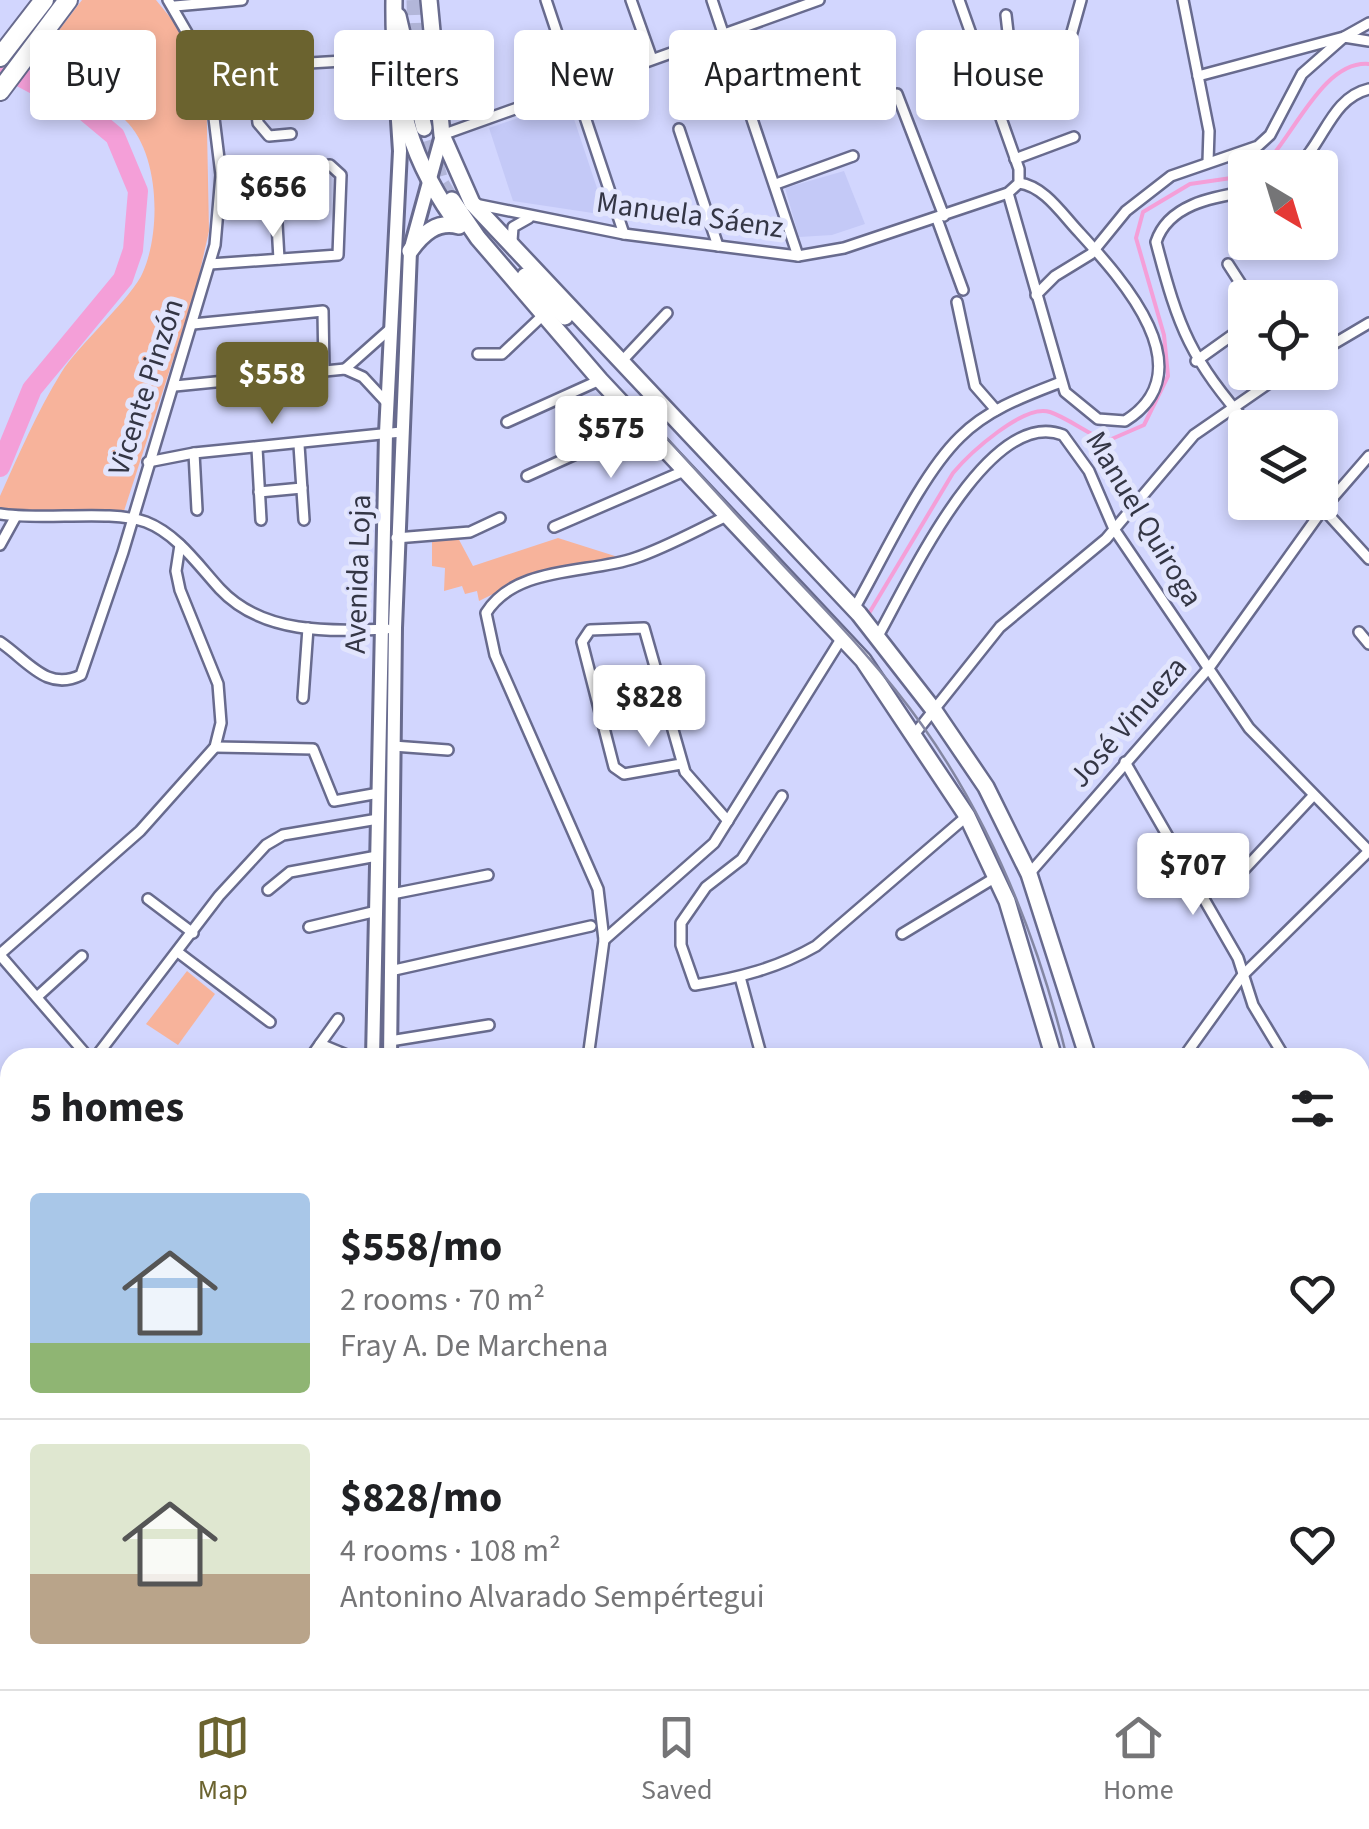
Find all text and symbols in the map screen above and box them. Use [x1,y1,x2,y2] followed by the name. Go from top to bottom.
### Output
[30,30,156,120] chip: Buy
[176,30,314,120] chip: Rent
[334,30,494,120] chip: Filters
[514,30,649,120] chip: New
[669,30,896,120] chip: Apartment
[916,30,1079,120] chip: House
[1228,150,1338,260] north arrow
[1228,150,1338,520] map controls
[214,155,332,240] pin: $656
[239,164,307,210] text: $656
[594,181,786,249] street label: Manuela Sáenz
[1228,280,1338,390] button: locate
[97,293,195,481] street label: Vicente Pinzón
[213,342,331,427] pin: $558
[238,351,306,397] text: $558
[552,396,670,481] pin: $575
[577,405,645,451] text: $575
[1228,410,1338,520] button: layers
[1075,423,1213,615] street label: Manuel Quiroga
[334,494,382,654] street label: Avenida Loja
[1059,647,1197,797] street label: José Vinueza
[590,665,708,750] pin: $828
[615,674,683,720] text: $828
[1134,833,1252,918] pin: $707
[1159,842,1227,888] text: $707
[30,1078,184,1138] text: 5 homes
[1285,1081,1340,1136] icon: filters
[340,1217,502,1277] text: $558/mo
[110,1233,230,1353] icon: home
[1285,1266,1340,1321] icon: heart
[340,1277,545,1323] text: 2 rooms · 70 m²
[340,1323,608,1369] text: Fray A. De Marchena
[340,1468,502,1528] text: $828/mo
[110,1484,230,1604] icon: home
[1285,1517,1340,1572] icon: heart
[340,1528,561,1574] text: 4 rooms · 108 m²
[340,1574,765,1620] text: Antonino Alvarado Sempértegui
[195,1710,250,1810] tab: Map
[641,1710,712,1810] tab: Saved
[1103,1710,1174,1810] tab: Home

